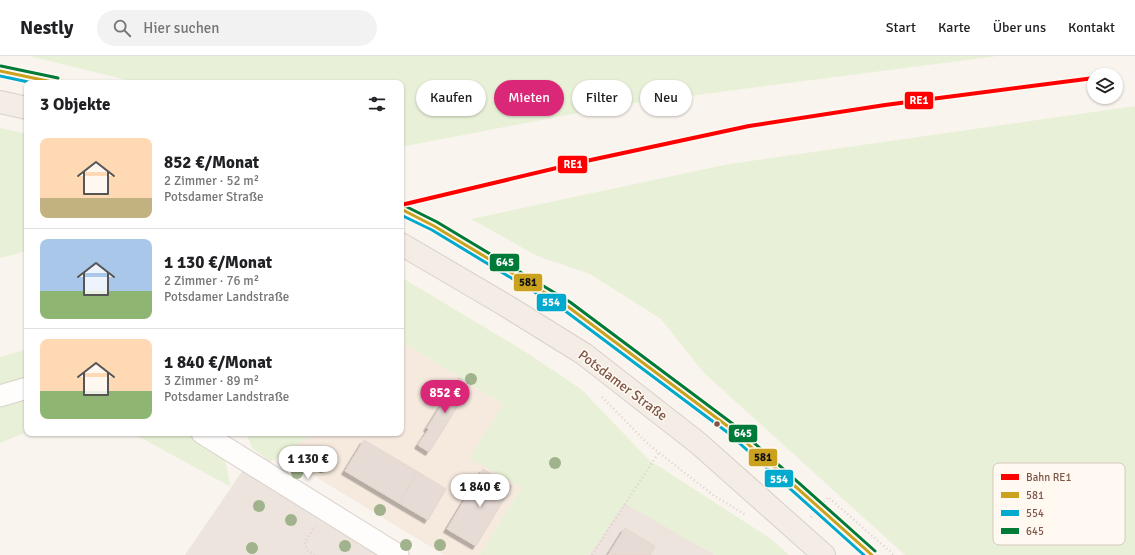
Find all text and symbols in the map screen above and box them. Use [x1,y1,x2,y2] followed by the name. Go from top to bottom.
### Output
[97,10,377,46] search box
[20,16,73,40] text: Nestly
[111,17,133,39] icon: search
[143,19,220,37] text: Hier suchen
[886,19,916,36] text: Start
[938,19,971,36] text: Karte
[993,19,1046,36] text: Über uns
[1068,19,1115,36] text: Kontakt
[1087,68,1123,104] map controls
[1087,68,1123,104] button: layers
[416,80,486,116] chip: Kaufen
[494,80,564,116] chip: Mieten
[572,80,632,116] chip: Filter
[640,80,692,116] chip: Neu
[904,91,934,110] line badge: RE1
[366,93,388,115] icon: filters
[40,94,111,115] text: 3 Objekte
[909,94,929,107] text: RE1
[164,152,259,173] text: 852 €/Monat
[72,154,120,202] icon: home
[557,155,588,174] line badge: RE1
[563,158,583,171] text: RE1
[164,173,259,189] text: 2 Zimmer · 52 m²
[164,189,264,205] text: Potsdamer Straße
[164,252,272,273] text: 1 130 €/Monat
[489,253,520,272] line badge: 645
[72,255,120,303] icon: home
[496,256,514,269] text: 645
[164,273,259,289] text: 2 Zimmer · 76 m²
[513,273,543,292] line badge: 581
[519,276,537,289] text: 581
[164,289,289,305] text: Potsdamer Landstraße
[536,293,567,312] line badge: 554
[542,296,560,309] text: 554
[575,346,671,424] street label: Potsdamer Straße
[164,352,272,373] text: 1 840 €/Monat
[72,355,120,403] icon: home
[164,373,259,389] text: 3 Zimmer · 89 m²
[417,380,473,414] pin: 852 €
[430,385,460,401] text: 852 €
[164,389,289,405] text: Potsdamer Landstraße
[712,419,722,429] unlabelled marker
[728,424,758,443] line badge: 645
[734,427,752,440] text: 645
[271,446,345,480] pin: 1 130 €
[748,448,778,467] line badge: 581
[288,451,328,467] text: 1 130 €
[754,451,772,464] text: 581
[993,463,1125,545] legend
[764,469,794,488] line badge: 554
[1026,471,1071,484] text: Bahn RE1
[770,473,788,486] text: 554
[443,474,517,508] pin: 1 840 €
[460,479,500,495] text: 1 840 €
[1026,489,1044,502] text: 581
[1026,507,1044,520] text: 554
[1026,525,1044,538] text: 645

